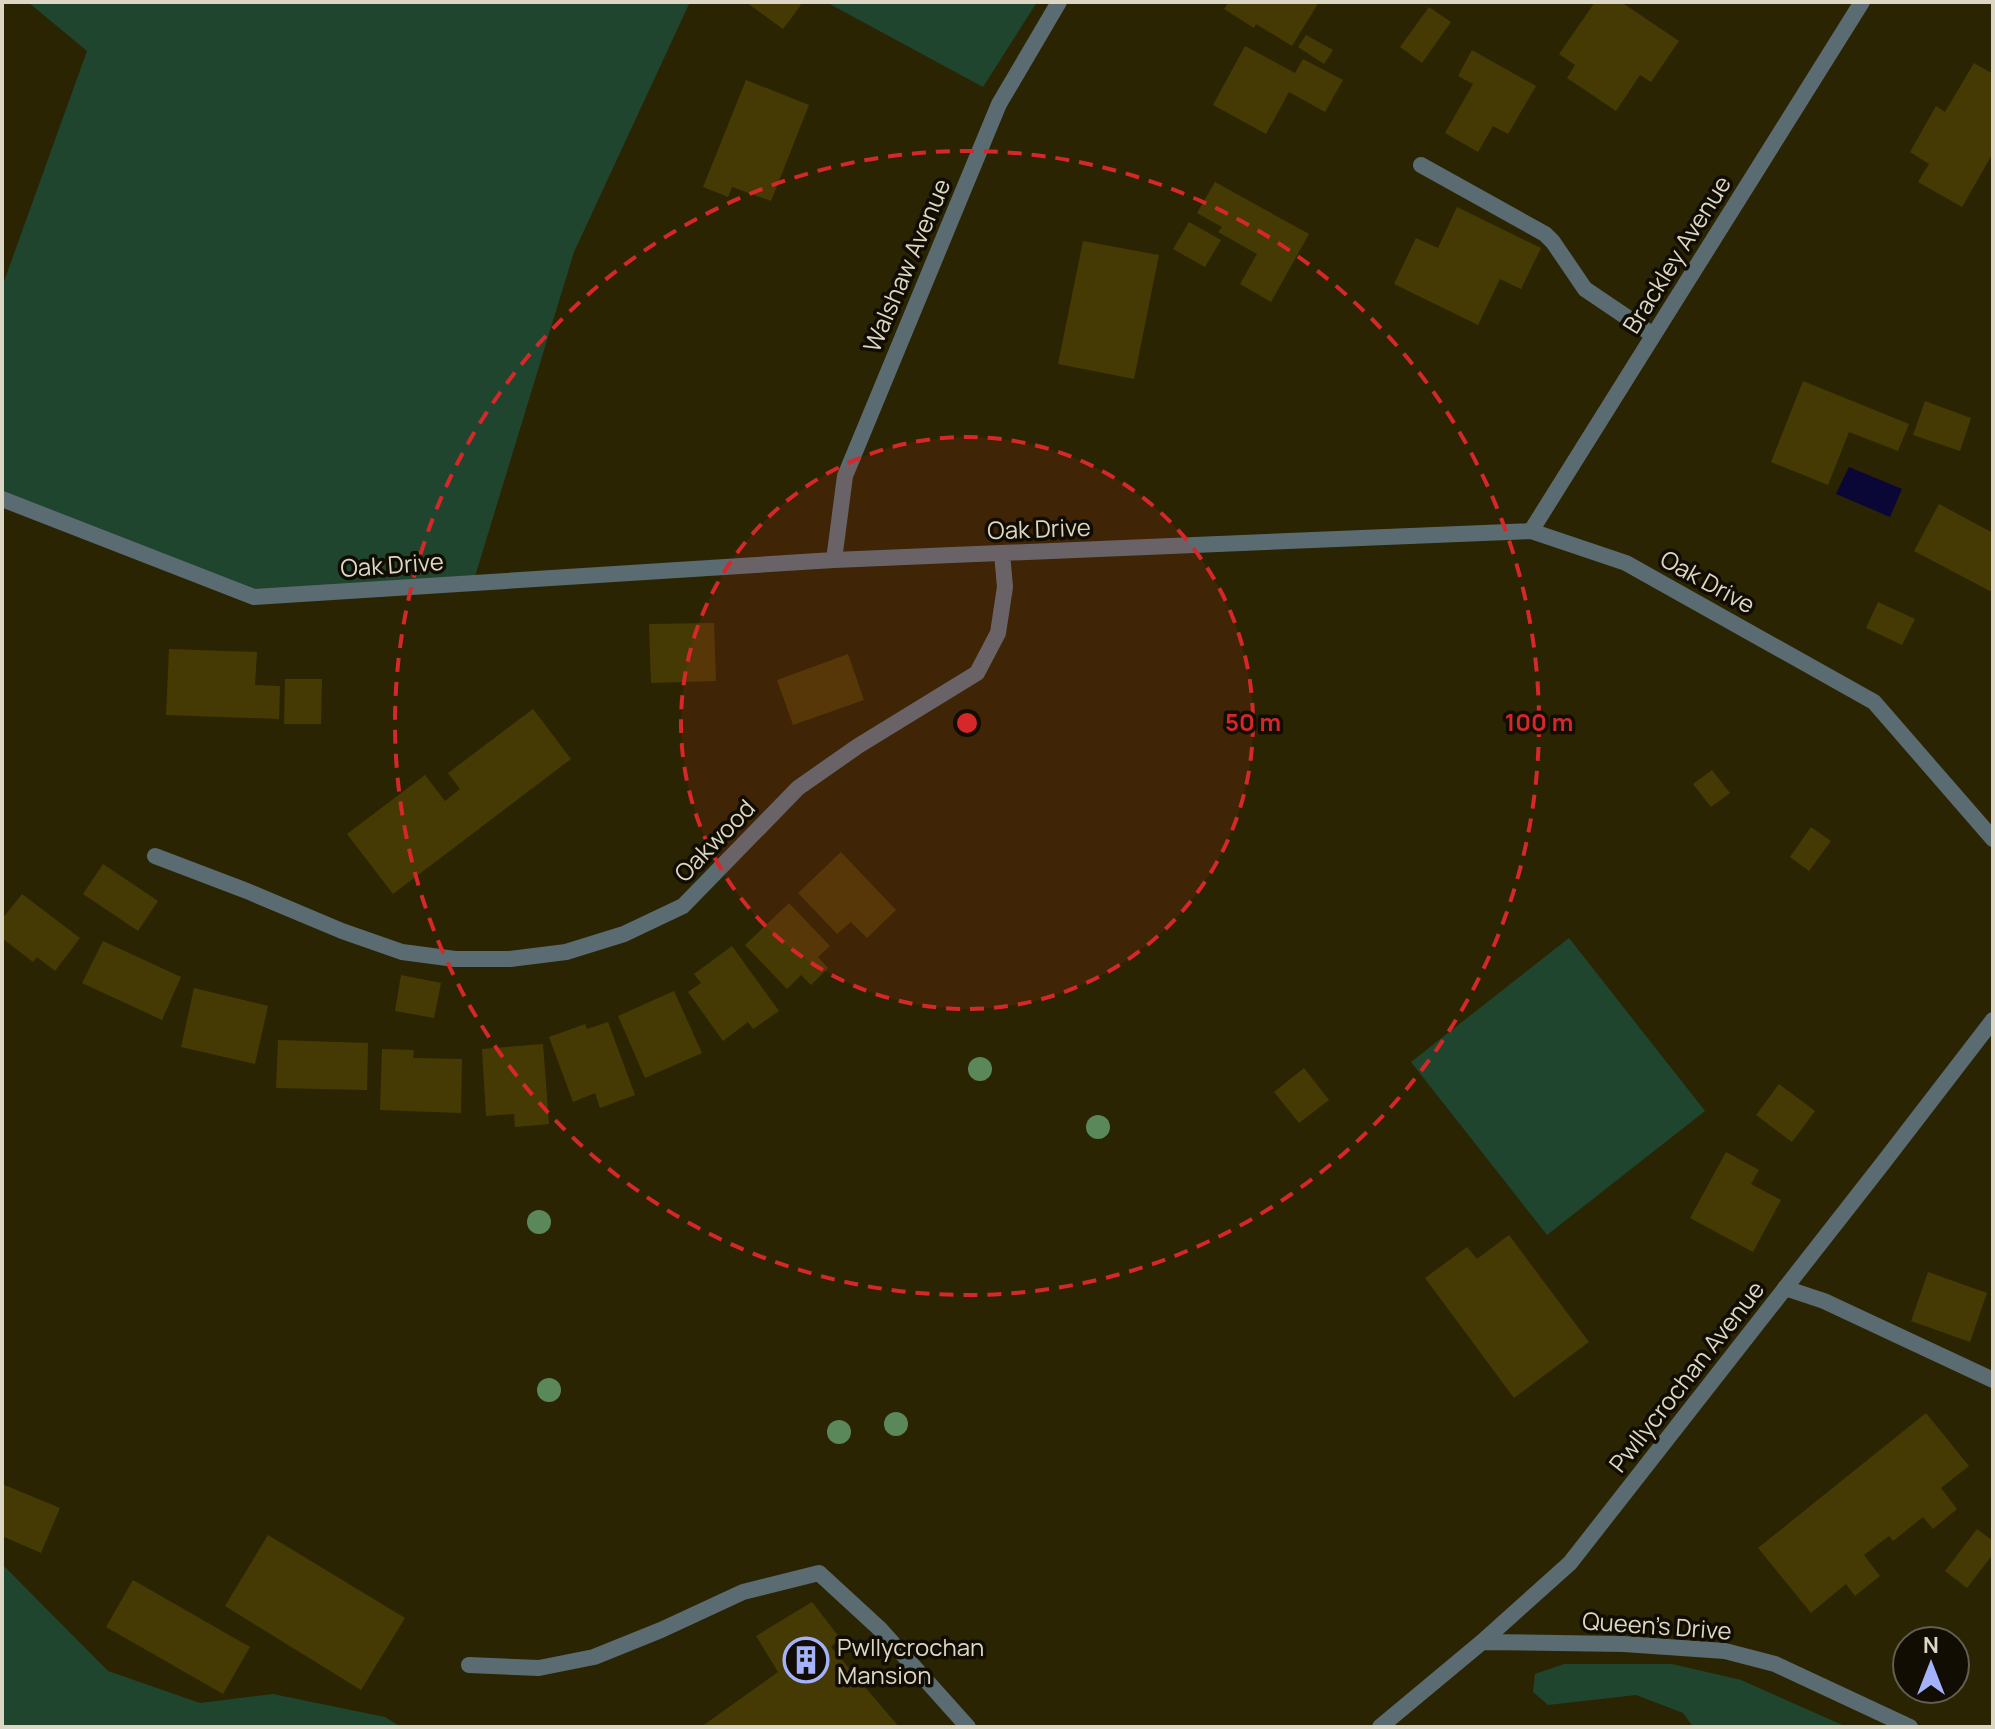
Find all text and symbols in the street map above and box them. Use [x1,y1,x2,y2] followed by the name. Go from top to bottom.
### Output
[1614,169,1738,339] street label: Brackley Avenue
[855,173,957,357] street label: Walshaw Avenue
[987,510,1091,546] street label: Oak Drive
[1655,541,1761,621] street label: Oak Drive
[339,544,445,584] street label: Oak Drive
[1225,705,1281,738] text: 50 m
[1505,705,1573,738] text: 100 m
[953,709,981,737] centre of rings
[666,791,762,889] street label: Oakwood
[1601,1274,1771,1478] street label: Pwllycrochan Avenue
[1581,1603,1733,1647] street label: Queen's Drive
[1891,1625,1971,1705] north arrow
[837,1630,984,1691] place label: Pwllycrochan Mansion
[1923,1630,1939,1660] text: N
[782,1636,830,1684] building icon: Pwllycrochan Mansion

